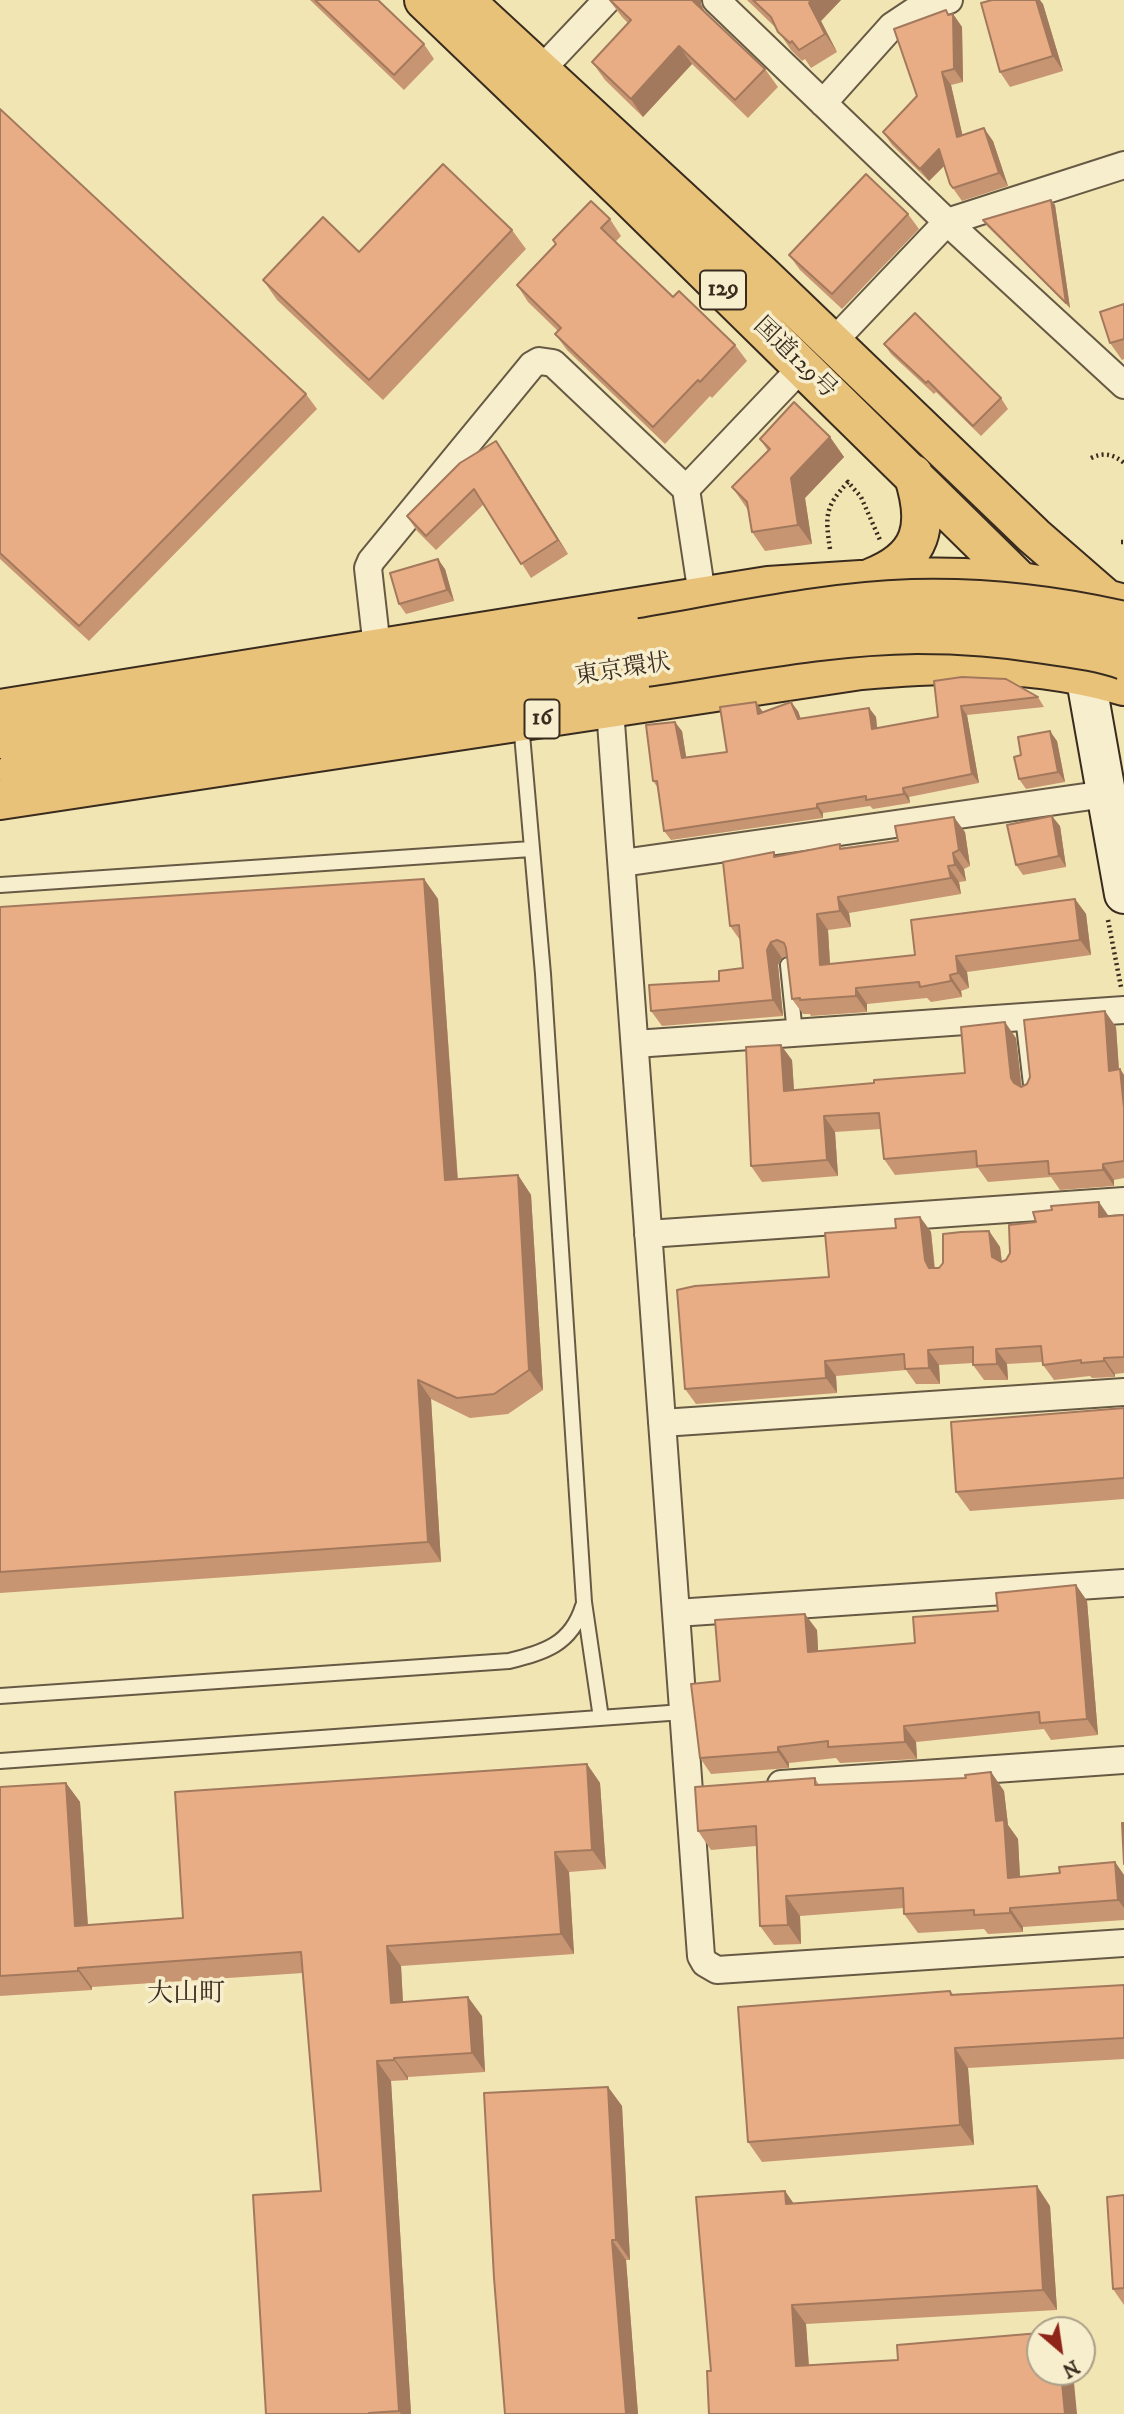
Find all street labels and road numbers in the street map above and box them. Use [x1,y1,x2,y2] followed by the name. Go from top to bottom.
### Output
[700,270,746,310] road number: 129
[746,312,842,406] street label: 国道129号
[573,649,673,693] street label: 東京環状
[524,699,560,738] road number: 16

